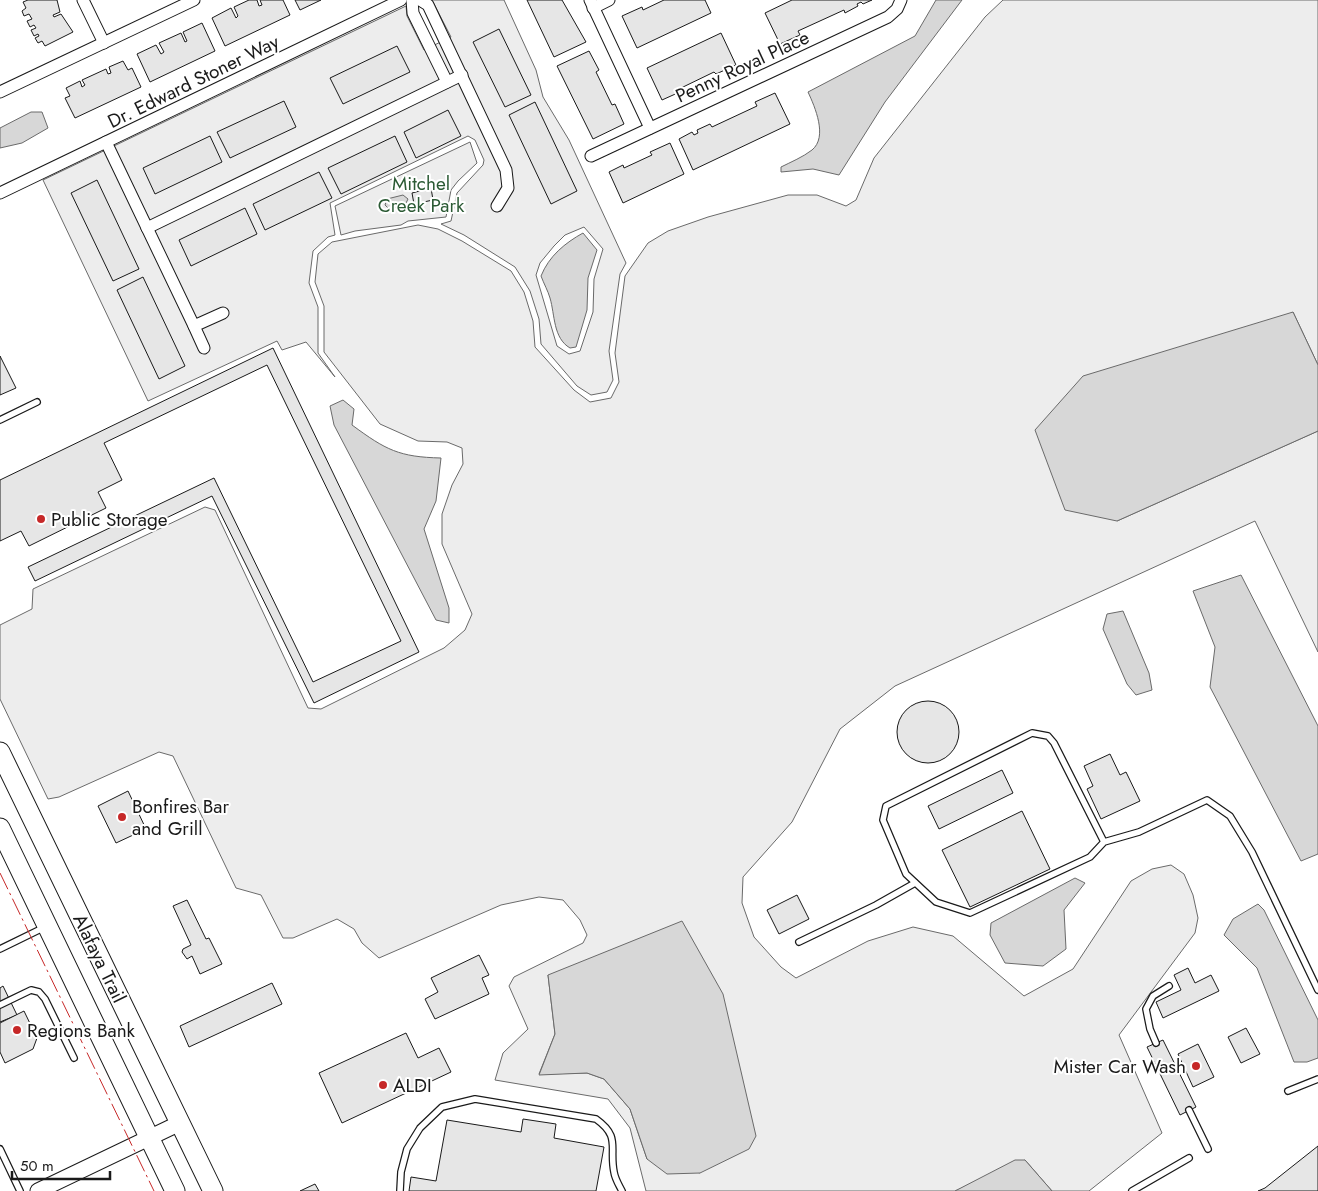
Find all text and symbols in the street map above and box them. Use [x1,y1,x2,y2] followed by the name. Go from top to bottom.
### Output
[671,24,814,109] street label: Penny Royal Place
[103,28,284,135] street label: Dr. Edward Stoner Way
[378,170,465,219] park label: Mitchel Creek Park
[51,506,168,533] place label: Public Storage
[35,513,47,525] marker: Public Storage
[132,793,229,842] place label: Bonfires Bar and Grill
[116,811,128,823] marker: Bonfires Bar and Grill
[66,909,133,1007] street label: Alafaya Trail
[27,1017,136,1044] place label: Regions Bank
[11,1024,23,1036] marker: Regions Bank
[1053,1053,1186,1080] place label: Mister Car Wash
[1190,1060,1202,1072] marker: Mister Car Wash
[393,1072,432,1099] place label: ALDI
[377,1079,389,1091] marker: ALDI
[12,1148,110,1180] scale bar
[20,1155,54,1177] text: 50 m

